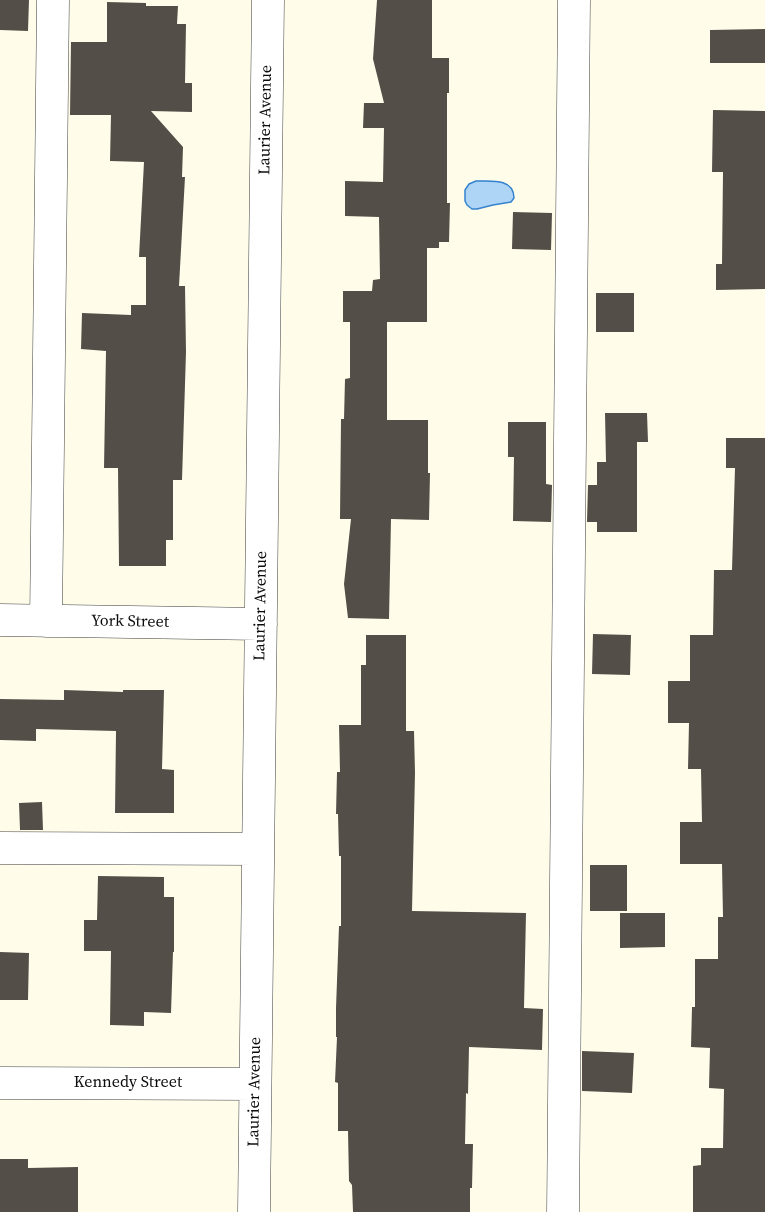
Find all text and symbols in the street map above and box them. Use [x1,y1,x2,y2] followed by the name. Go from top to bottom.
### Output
[255,65,277,175] street label: Laurier Avenue
[250,551,272,661] street label: Laurier Avenue
[91,612,169,632] street label: York Street
[244,1037,266,1147] street label: Laurier Avenue
[74,1073,182,1093] street label: Kennedy Street

